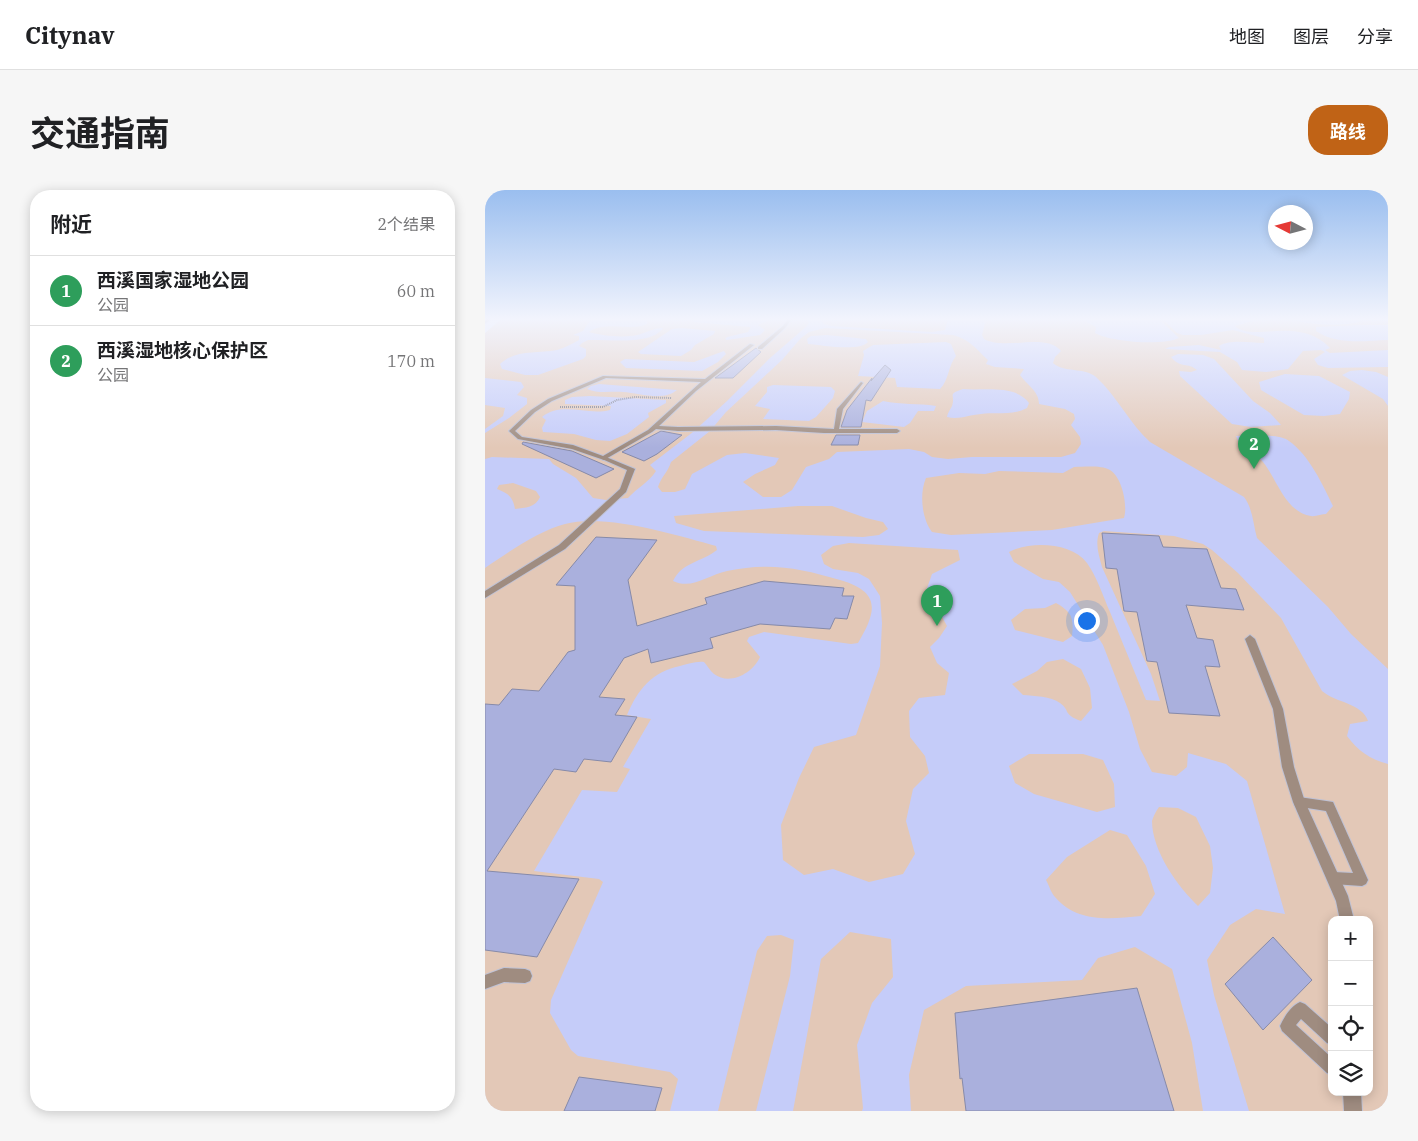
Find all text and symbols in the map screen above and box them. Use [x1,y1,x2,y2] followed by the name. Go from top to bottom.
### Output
[25,19,114,51] text: Citynav
[1229,25,1265,48] text: 地图
[1293,25,1329,48] text: 图层
[1357,25,1393,48] text: 分享
[1308,105,1388,155] button: 路线
[30,110,170,156] text: 交通指南
[1268,205,1313,250] north arrow
[50,210,92,238] text: 附近
[377,214,435,234] text: 2个结果
[97,268,249,292] text: 西溪国家湿地公园
[61,281,71,301] text: 1
[397,281,435,301] text: 60 m
[97,295,129,315] text: 公园
[97,338,268,362] text: 西溪湿地核心保护区
[61,351,71,371] text: 2
[387,351,435,371] text: 170 m
[97,365,129,385] text: 公园
[1238,428,1270,469] pin: 2
[921,585,953,626] pin: 1
[1074,608,1100,634] your location
[1328,916,1373,1096] map controls
[1328,916,1373,961] button: +
[1328,961,1373,1006] button: −
[1328,1006,1373,1051] button: locate
[1328,1051,1373,1096] button: layers

